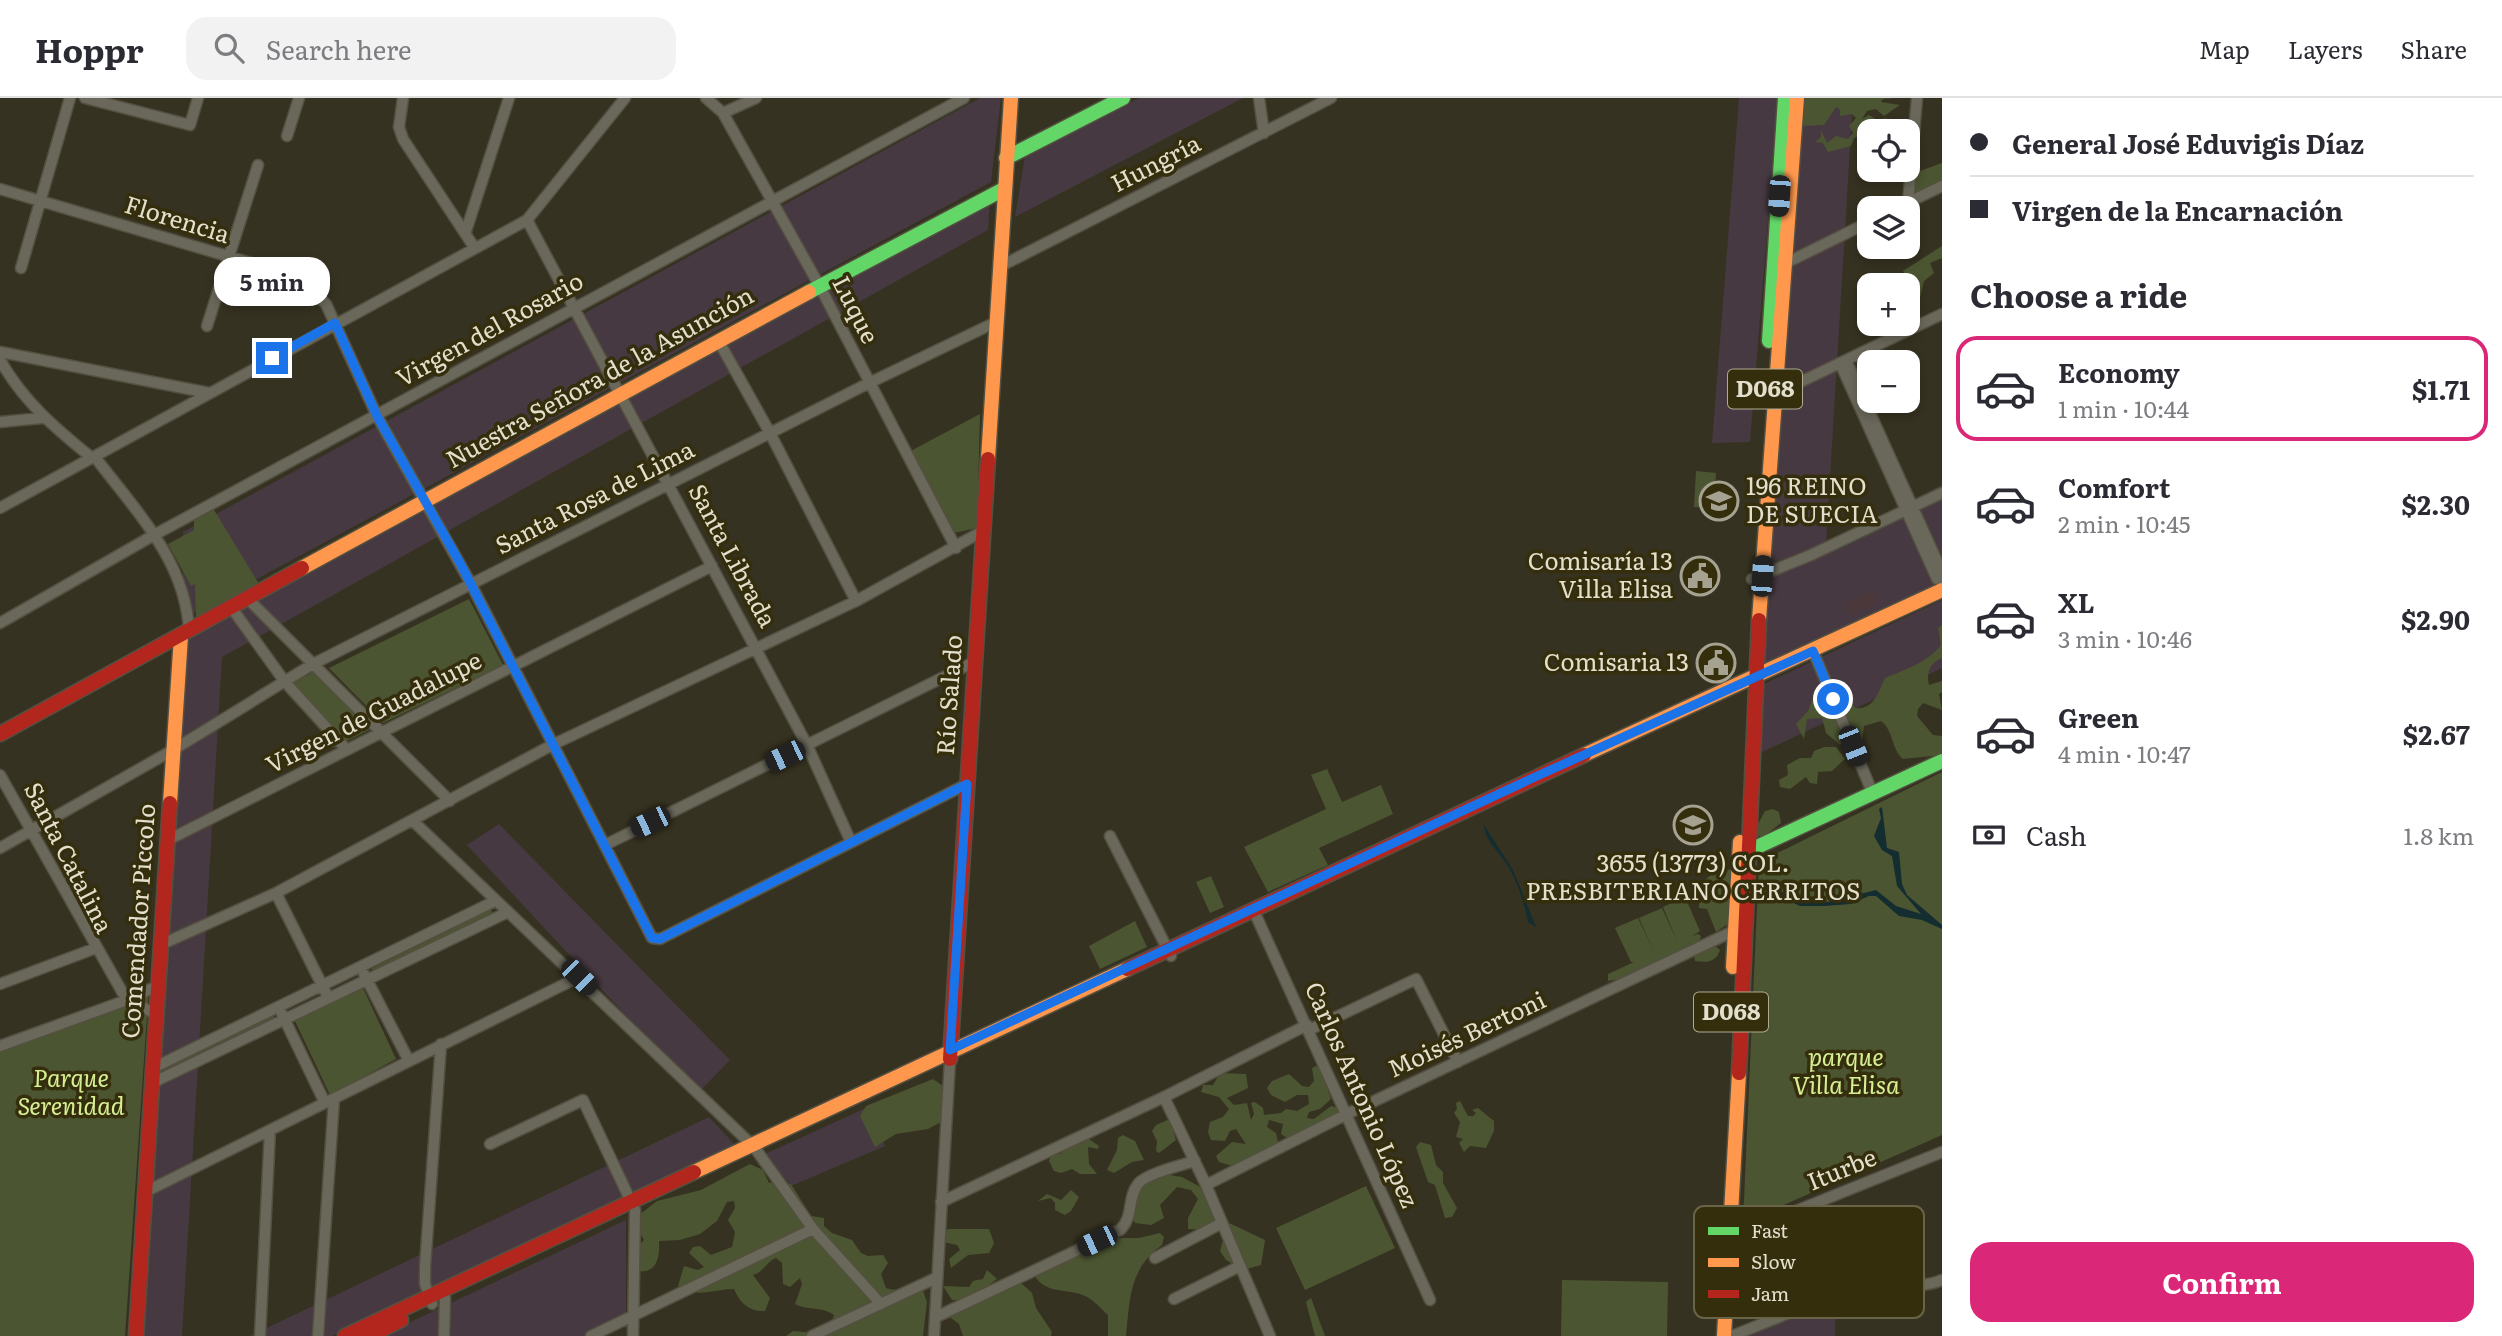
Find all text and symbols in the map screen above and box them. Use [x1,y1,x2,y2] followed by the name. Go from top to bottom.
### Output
[186,17,676,80] search box
[35,24,144,73] text: Hoppr
[210,29,248,67] icon: search
[266,29,412,68] text: Search here
[2199,31,2250,66] text: Map
[2288,31,2362,66] text: Layers
[2400,31,2467,66] text: Share
[1857,119,1920,413] map controls
[1857,119,1920,182] button: locate
[2012,123,2364,162] text: General José Eduvigis Díaz
[1104,124,1206,199] street label: Hungría
[1768,174,1791,218] car
[121,185,234,250] street label: Florencia
[2012,190,2343,229] text: Virgen de la Encarnación
[1857,196,1920,259] button: layers
[214,257,330,306] callout: 5 min
[389,262,589,394] street label: Virgen del Rosario
[240,264,304,298] text: 5 min
[825,269,889,349] street label: Luque
[1970,270,2187,318] text: Choose a ride
[1857,273,1920,336] button: +
[439,276,759,475] street label: Nuestra Señora de la Asunción
[256,342,288,374] route end
[1857,350,1920,413] button: −
[2058,352,2180,391] text: Economy
[1974,357,2037,420] icon: car
[2412,369,2470,408] text: $1.71
[1728,370,1802,408] road number: D068
[2058,391,2189,425] text: 1 min · 10:44
[488,430,700,561] street label: Santa Rosa de Lima
[1746,467,1878,530] place label: 196 REINO DE SUECIA
[2058,467,2170,506] text: Comfort
[1974,472,2037,535] icon: car
[682,477,787,633] street label: Santa Librada
[1698,480,1740,522] school or university icon: 196 REINO DE SUECIA
[2401,484,2470,523] text: $2.30
[2058,506,2191,540] text: 2 min · 10:45
[1528,542,1673,605] place label: Comisaría 13 Villa Elisa
[1751,554,1774,598] car
[1679,555,1721,597] public building icon: Comisaría 13 Villa Elisa
[2058,582,2095,621] text: XL
[1974,587,2037,650] icon: car
[2401,599,2470,638] text: $2.90
[2058,621,2192,655] text: 3 min · 10:46
[926,633,969,756] street label: Río Salado
[259,641,487,780] street label: Virgen de Guadalupe
[1695,642,1737,684] public building icon: Comisaria 13
[1544,643,1689,678] place label: Comisaria 13
[1817,683,1849,715] route start
[2058,697,2139,736] text: Green
[1974,702,2037,765] icon: car
[2403,714,2470,753] text: $2.67
[1836,723,1871,769] car
[2058,736,2191,770] text: 4 min · 10:47
[762,737,809,775] car
[17,775,123,938] street label: Santa Catalina
[111,802,162,1039] street label: Comendador Piccolo
[627,803,674,841] car
[1672,804,1714,846] school or university icon: 3655 (13773) COL. PRESBITERIANO CERRITOS
[2026,815,2087,854] text: Cash
[1970,816,2008,854] icon: cash
[2404,818,2474,852] text: 1.8 km
[1526,844,1860,907] place label: 3655 (13773) COL. PRESBITERIANO CERRITOS
[557,955,602,999] car
[1298,976,1429,1213] street label: Carlos Antonio López
[1381,981,1551,1085] street label: Moisés Bertoni
[1694,992,1768,1032] road number: D068
[1792,1038,1900,1101] park label: parque Villa Elisa
[17,1059,125,1122] park label: Parque Serenidad
[1801,1138,1881,1197] street label: Iturbe
[1694,1206,1924,1318] legend
[1751,1216,1788,1244] text: Fast
[1074,1223,1121,1259] car
[1970,1242,2474,1322] button: Confirm
[1751,1247,1796,1275] text: Slow
[1751,1279,1789,1307] text: Jam

